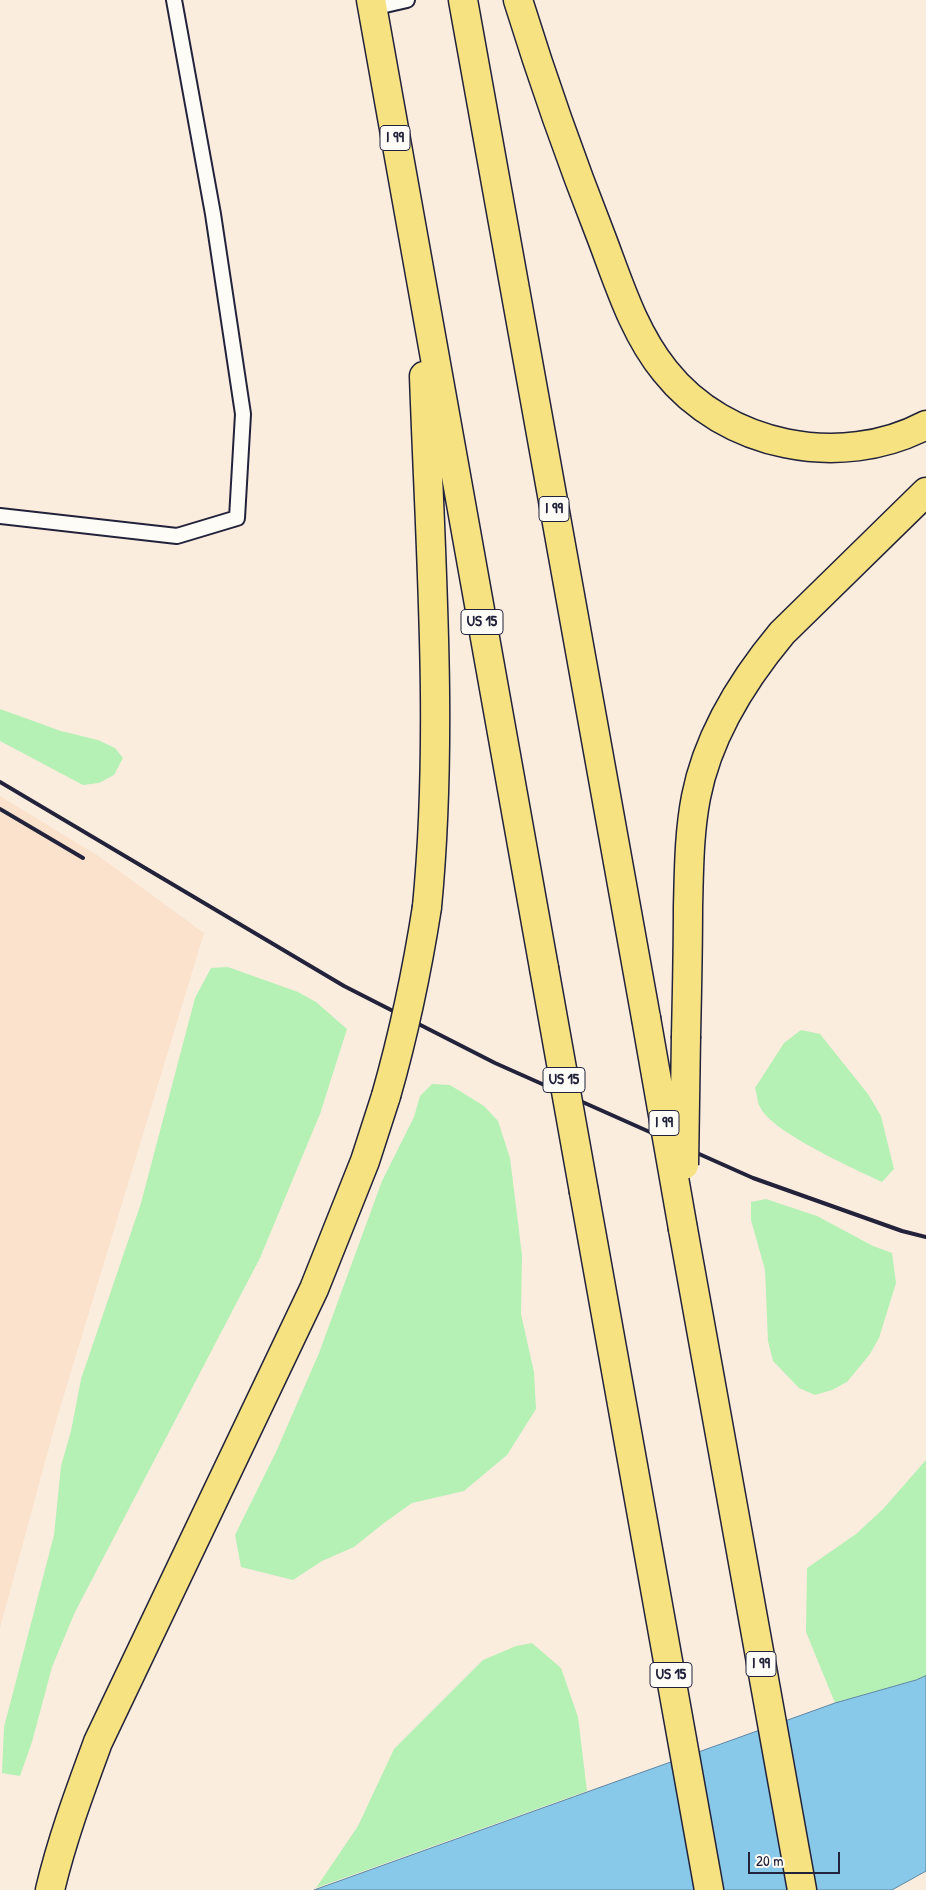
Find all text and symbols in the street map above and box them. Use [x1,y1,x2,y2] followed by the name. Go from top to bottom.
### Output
[380,126,410,150] road number: I 99
[539,496,569,522] road number: I 99
[461,610,503,634] road number: US 15
[543,1068,585,1092] road number: US 15
[649,1110,679,1136] road number: I 99
[746,1652,776,1676] road number: I 99
[650,1662,692,1688] road number: US 15
[751,1842,844,1874] scale bar
[756,1850,783,1871] text: 20 m

